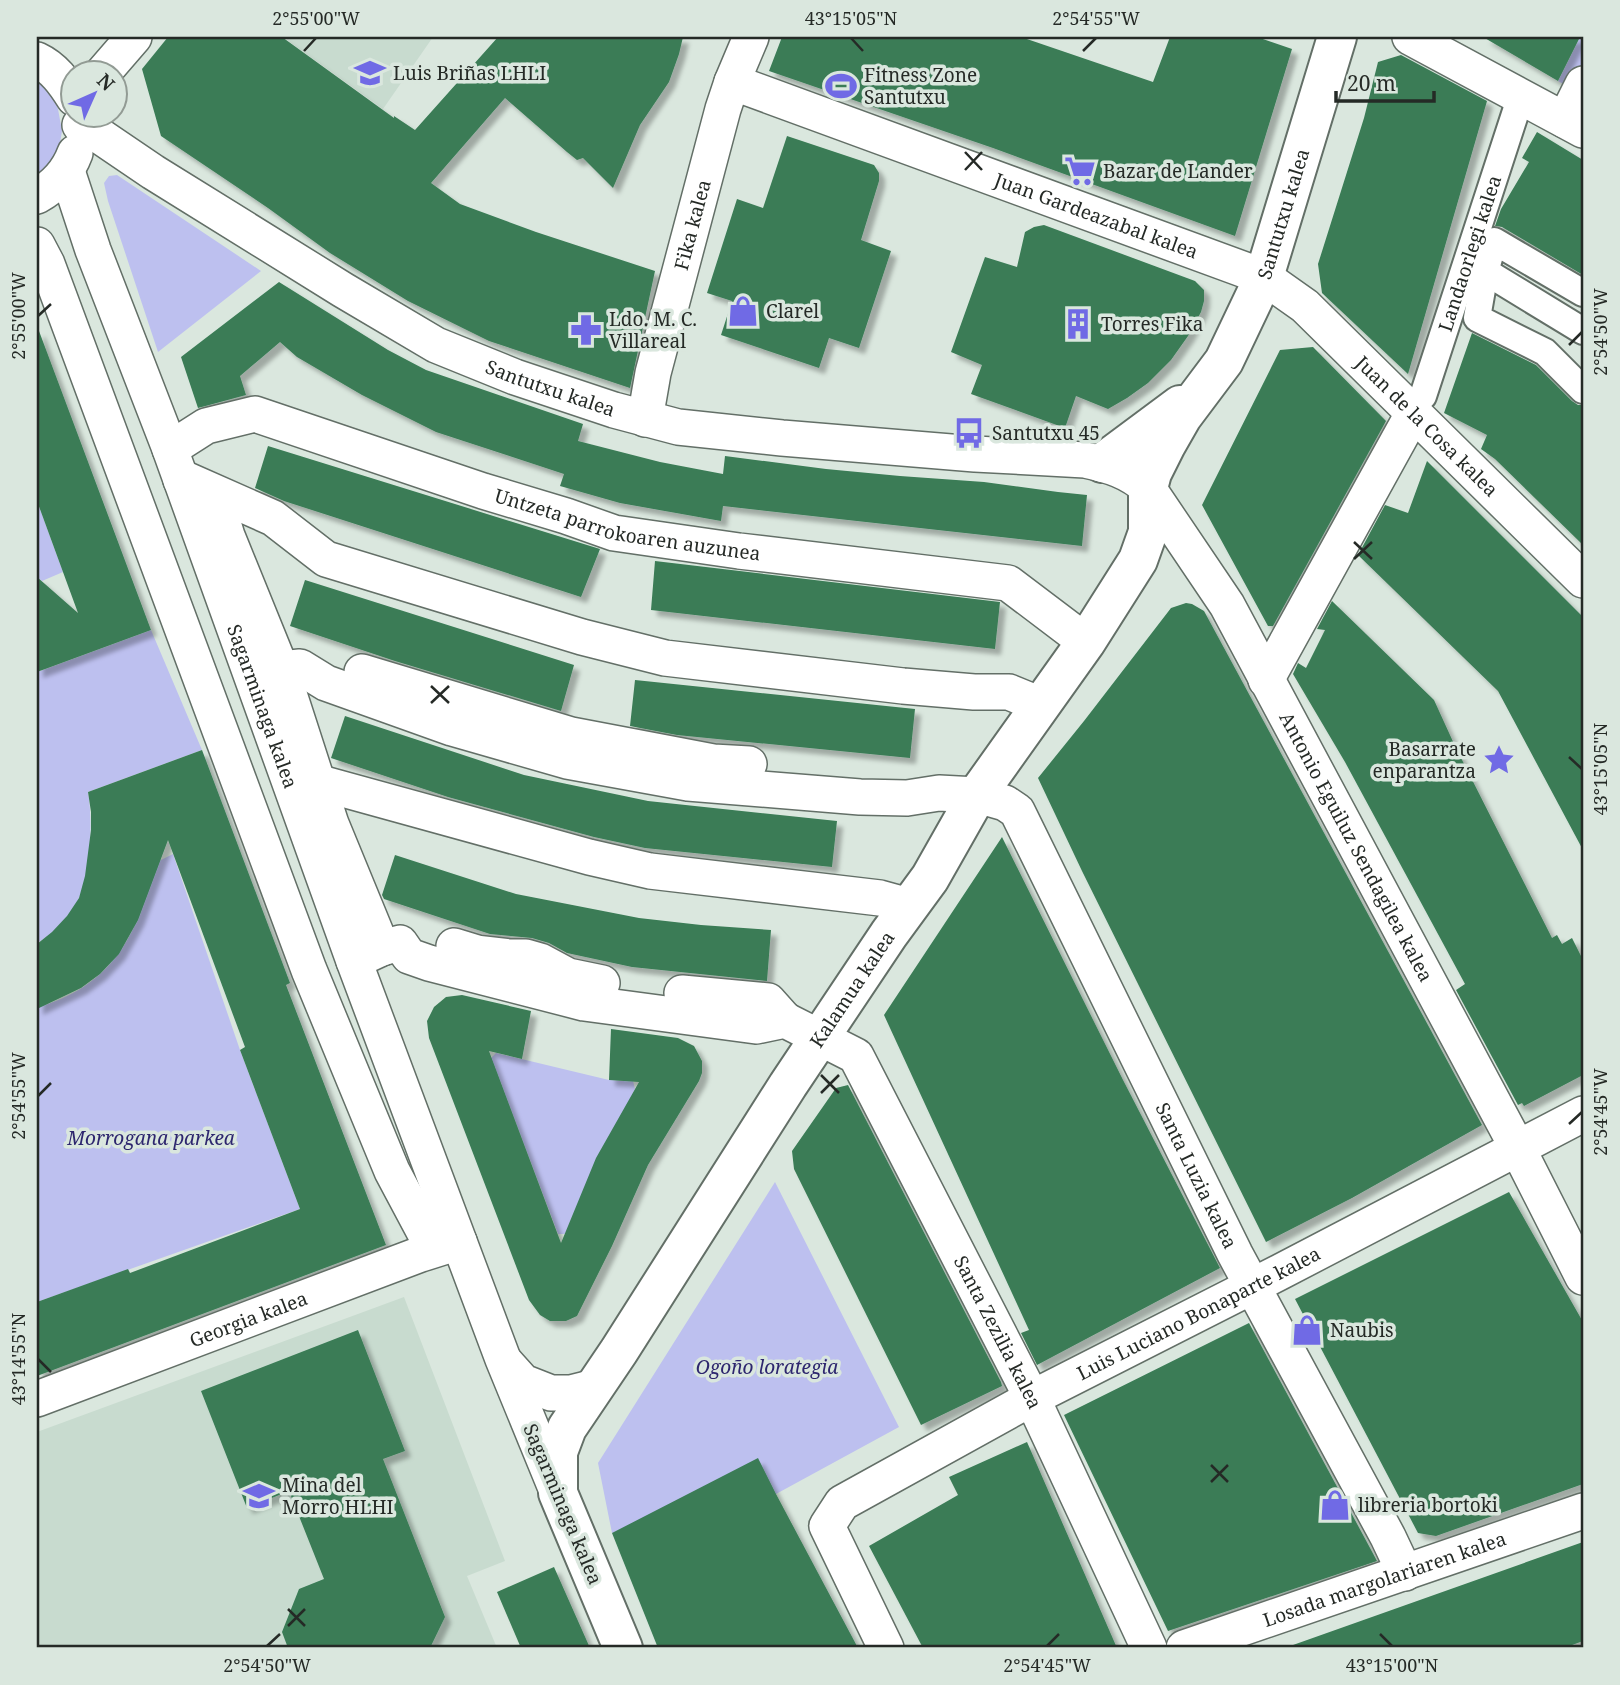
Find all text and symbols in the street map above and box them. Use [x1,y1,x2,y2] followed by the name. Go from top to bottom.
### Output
[272,6,360,30] text: 2°55'00"W
[805,6,898,30] text: 43°15'05"N
[1052,6,1140,30] text: 2°54'55"W
[353,56,387,90] school or university icon: Luis Briñas LHLI
[60,60,130,130] north arrow
[393,60,546,86] place label: Luis Briñas LHLI
[1336,60,1434,104] scale bar
[864,62,977,110] place label: Fitness Zone Santutxu
[92,67,121,96] text: N
[824,69,858,103] sports icon: Fitness Zone Santutxu
[1347,69,1396,97] text: 20 m
[1251,145,1315,282] street label: Santutxu kalea
[1063,154,1097,188] supermarket icon: Bazar de Lander
[1103,158,1253,184] place label: Bazar de Lander
[990,166,1202,265] street label: Juan Gardeazabal kalea
[1432,172,1507,335] street label: Landaorlegi kalea
[668,177,717,273] street label: Fika kalea
[6,272,30,360] text: 2°55'00"W
[1588,288,1612,376] text: 2°54'50"W
[726,294,760,328] shop icon: Clarel
[766,298,819,324] place label: Clarel
[609,306,697,354] place label: Ldo. M. C. Villareal
[1061,307,1095,341] building icon: Torres Fika
[1101,311,1203,337] place label: Torres Fika
[569,313,603,347] pharmacy icon: Ldo. M. C. Villareal
[1349,349,1504,502] street label: Juan de la Cosa kalea
[482,353,619,422] street label: Santutxu kalea
[952,416,986,450] bus stop icon: Santutxu 45
[992,420,1100,446] place label: Santutxu 45
[492,482,762,566] street label: Untzeta parrokoaren auzunea
[221,621,304,792] street label: Sagarminaga kalea
[1274,707,1439,986] street label: Antonio Eguiluz Sendagilea kalea
[1588,722,1612,815] text: 43°15'05"N
[1373,736,1476,784] place label: Basarrate enparantza
[1482,743,1516,777] place icon: Basarrate enparantza
[804,926,900,1053] street label: Kalamua kalea
[6,1052,30,1140] text: 2°54'55"W
[1588,1068,1612,1156] text: 2°54'45"W
[1150,1098,1243,1253] street label: Santa Luzia kalea
[66,1125,235,1151] park label: Morrogana parkea
[1072,1240,1325,1386] street label: Luis Luciano Bonaparte kalea
[948,1251,1048,1413] street label: Santa Zezilia kalea
[186,1285,311,1353] street label: Georgia kalea
[6,1312,30,1405] text: 43°14'55"N
[1290,1313,1324,1347] shop icon: Naubis
[1330,1317,1394,1343] place label: Naubis
[696,1354,838,1380] park label: Ogoño lorategia
[517,1420,609,1588] street label: Sagarminaga kalea
[282,1472,394,1520] place label: Mina del Morro HLHI
[242,1479,276,1513] school or university icon: Mina del Morro HLHI
[1318,1488,1352,1522] shop icon: libreria bortoki
[1358,1492,1498,1518] place label: libreria bortoki
[1259,1525,1510,1633] street label: Losada margolariaren kalea
[223,1653,311,1677] text: 2°54'50"W
[1003,1653,1091,1677] text: 2°54'45"W
[1346,1653,1439,1677] text: 43°15'00"N

